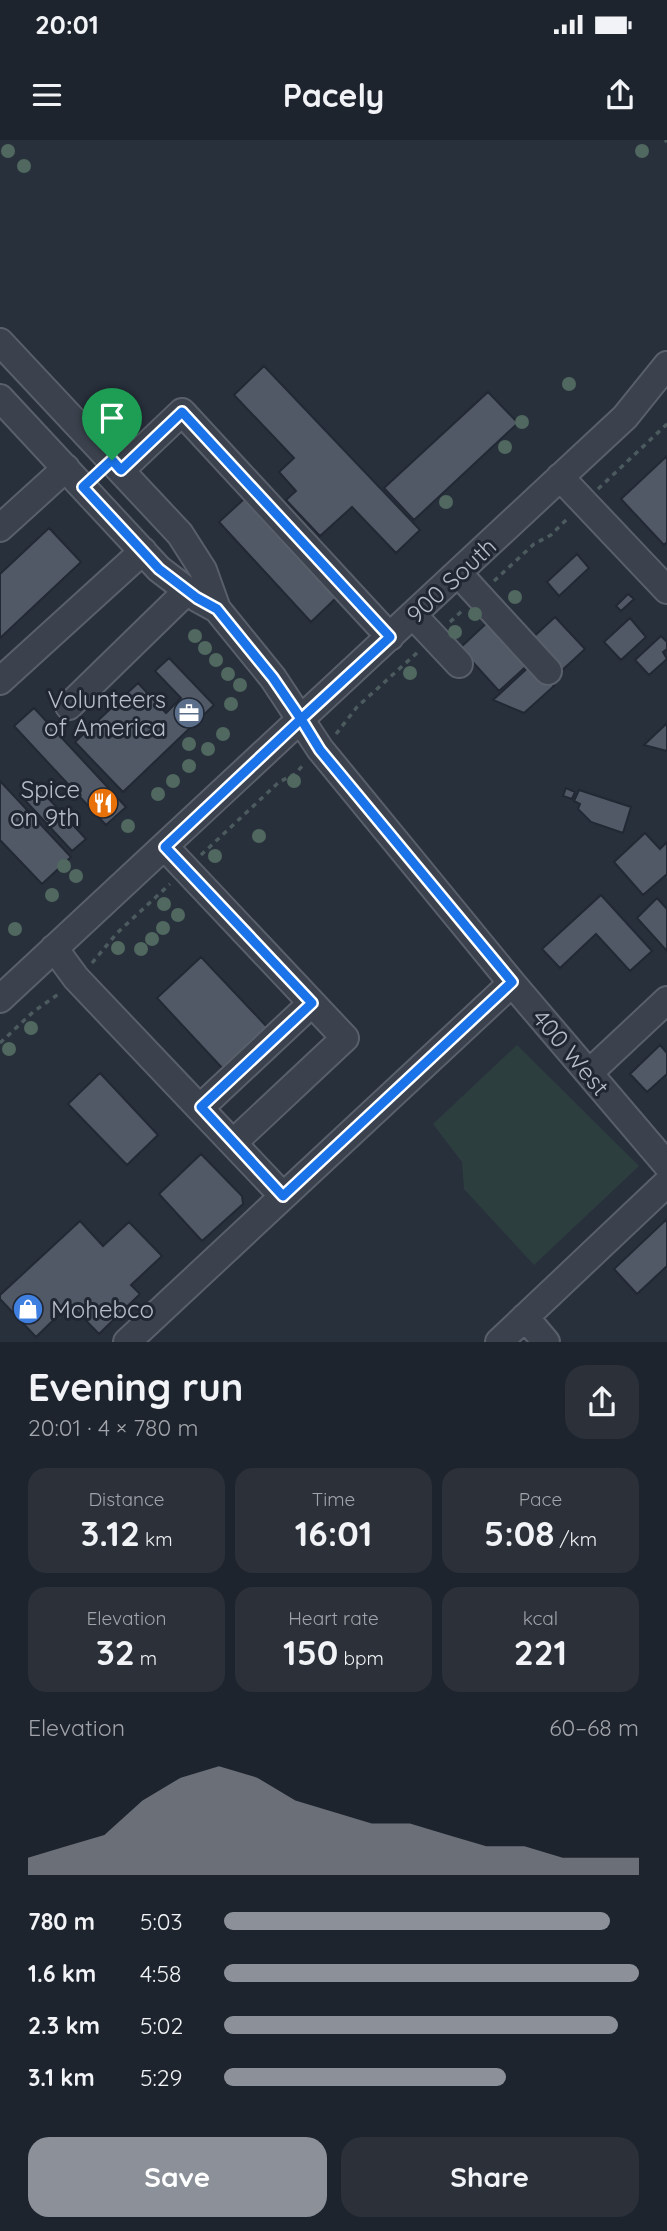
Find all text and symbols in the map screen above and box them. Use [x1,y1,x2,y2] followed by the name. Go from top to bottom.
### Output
[35,8,99,41] text: 20:01
[283,75,384,115] text: Pacely
[28,76,66,114] icon: menu
[601,76,639,114] icon: share
[82,388,142,460] pin
[93,399,131,437] icon: arrive
[400,531,502,629] street label: 900 South
[44,684,166,742] place label: Volunteers of America
[172,696,206,730] office icon: Volunteers of America
[10,774,80,832] place label: Spice on 9th
[86,786,120,820] restaurant icon: Spice on 9th
[526,1003,616,1101] street label: 400 West
[11,1292,45,1326] shop icon: Mohebco
[51,1294,154,1324] place label: Mohebco
[28,1363,243,1411] text: Evening run
[565,1365,639,1439] button: share
[28,1413,198,1442] text: 20:01 · 4 × 780 m
[88,1487,165,1511] text: Distance
[312,1487,355,1511] text: Time
[519,1487,562,1511] text: Pace
[81,1511,140,1555] text: 3.12
[295,1511,372,1555] text: 16:01
[484,1511,554,1555] text: 5:08
[140,1527,172,1551] text: km
[554,1527,597,1551] text: /km
[86,1606,167,1630] text: Elevation
[288,1606,379,1630] text: Heart rate
[523,1606,558,1630] text: kcal
[96,1630,135,1674] text: 32
[283,1630,338,1674] text: 150
[514,1630,567,1674] text: 221
[135,1646,157,1670] text: m
[338,1646,384,1670] text: bpm
[28,1713,125,1742] text: Elevation
[549,1713,639,1742] text: 60–68 m
[28,1907,95,1936] text: 780 m
[140,1907,183,1936] text: 5:03
[28,1959,96,1988] text: 1.6 km
[140,1959,181,1988] text: 4:58
[28,2011,100,2040] text: 2.3 km
[140,2011,183,2040] text: 5:02
[28,2063,95,2092] text: 3.1 km
[140,2063,182,2092] text: 5:29
[28,2137,327,2217] button: Save
[341,2137,639,2217] button: Share

